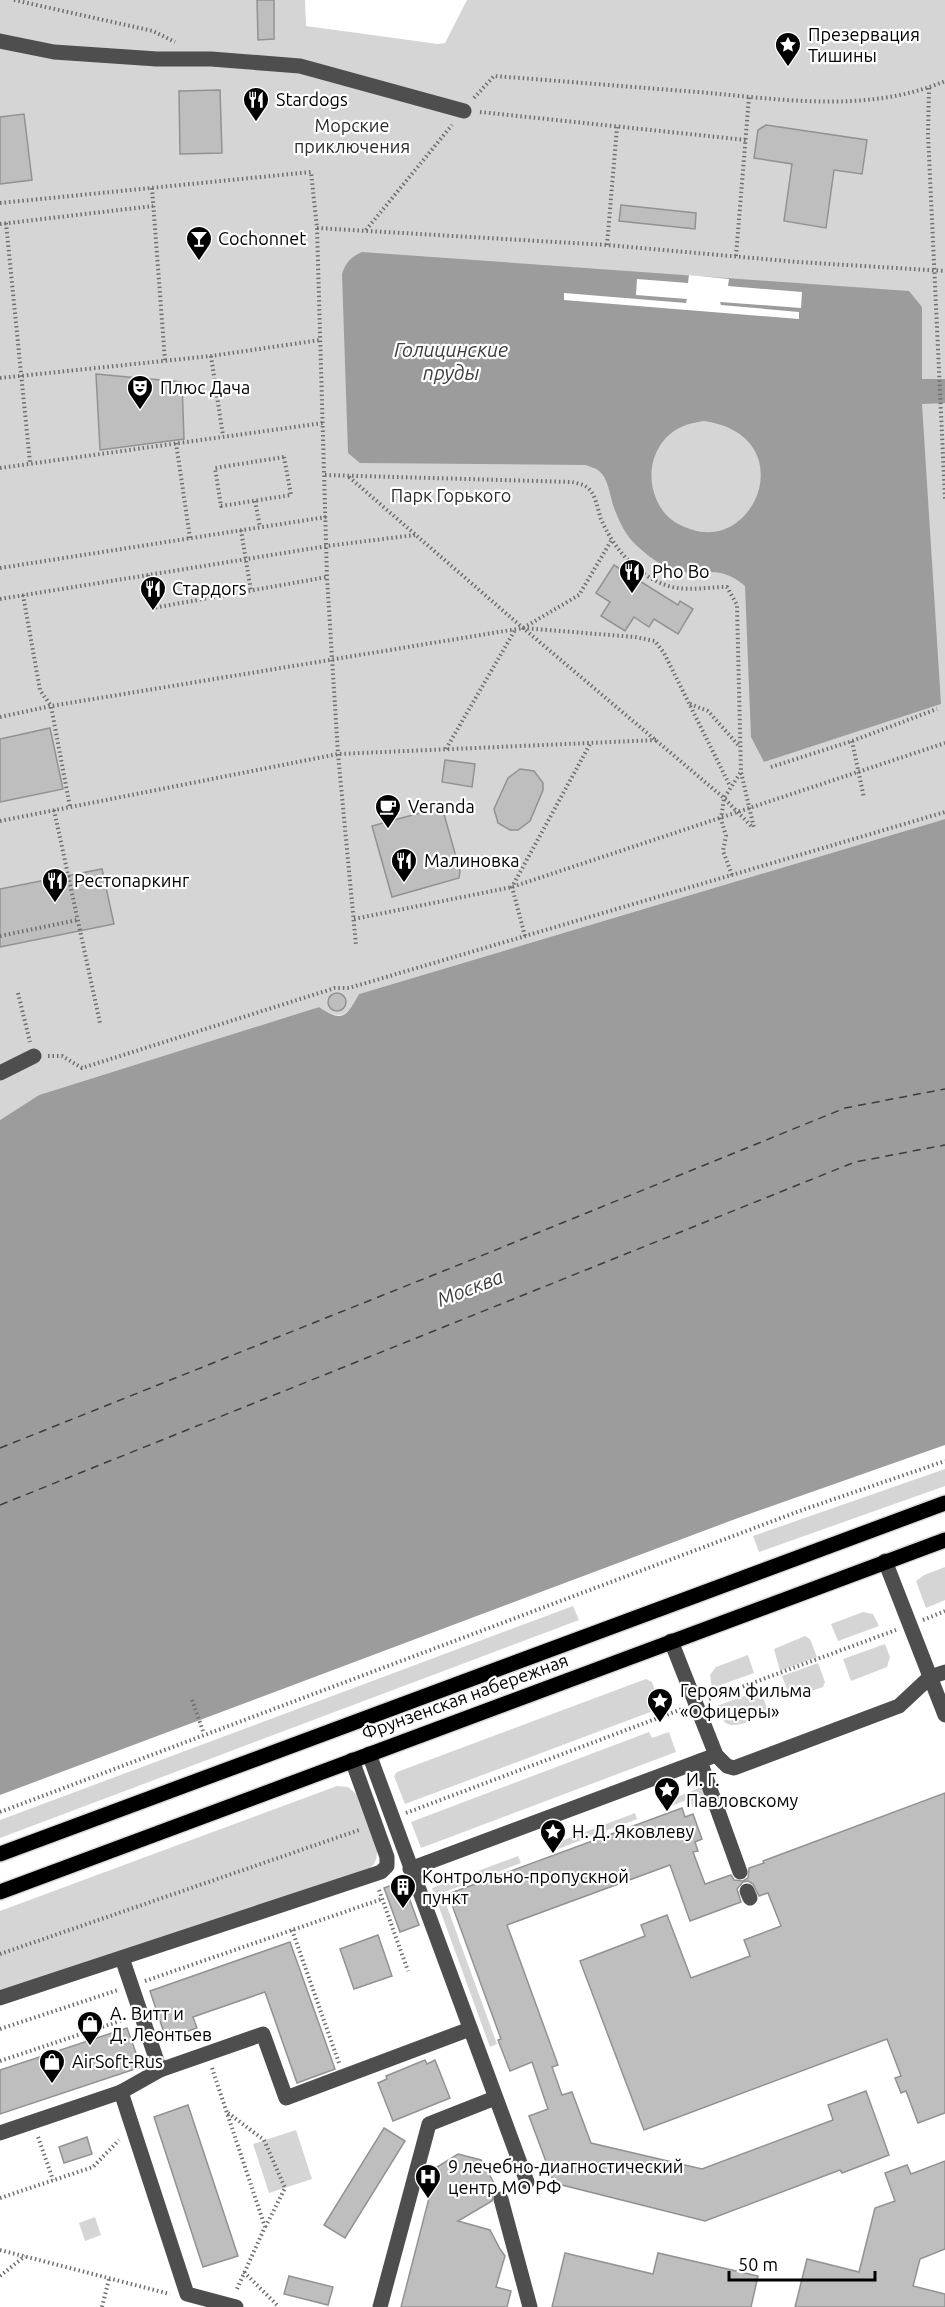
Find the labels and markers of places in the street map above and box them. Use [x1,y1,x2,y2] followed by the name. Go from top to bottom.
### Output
[808,24,920,65] place label: Презервация Тишины
[773,30,803,68] place icon: Презервация Тишины
[241,85,271,123] restaurant icon: Stardogs
[276,89,348,109] place label: Stardogs
[184,224,214,262] bar icon: Cochonnet
[218,228,306,248] place label: Cochonnet
[125,373,155,411] theatre icon: Плюс Дача
[160,377,250,397] place label: Плюс Дача
[617,557,647,595] restaurant icon: Pho Bo
[652,561,710,581] place label: Pho Bo
[138,574,168,612] restaurant icon: Стардогs
[172,578,247,598] place label: Стардогs
[373,792,403,830] cafe icon: Veranda
[408,796,475,816] place label: Veranda
[389,846,419,884] restaurant icon: Малиновка
[424,850,520,870] place label: Малиновка
[40,866,70,904] restaurant icon: Рестопаркинг
[74,870,189,890] place label: Рестопаркинг
[680,1680,812,1721] place label: Героям фильма «Офицеры»
[645,1686,675,1724] place icon: Героям фильма «Офицеры»
[686,1769,798,1810] place label: И. Г. Павловскому
[652,1775,682,1813] place icon: И. Г. Павловскому
[538,1817,568,1855] place icon: Н. Д. Яковлеву
[572,1821,695,1841] place label: Н. Д. Яковлеву
[422,1866,629,1907] place label: Контрольно-пропускной пункт
[388,1872,418,1910] building icon: Контрольно-пропускной пункт
[110,2003,212,2044] place label: А. Витт и Д. Леонтьев
[75,2009,105,2047] shop icon: А. Витт и Д. Леонтьев
[37,2047,67,2085] shop icon: AirSoft-Rus
[72,2051,163,2071] place label: AirSoft-Rus
[448,2156,684,2197] place label: 9 лечебно-диагностический центр МО РФ
[413,2162,443,2200] hospital icon: 9 лечебно-диагностический центр МО РФ

